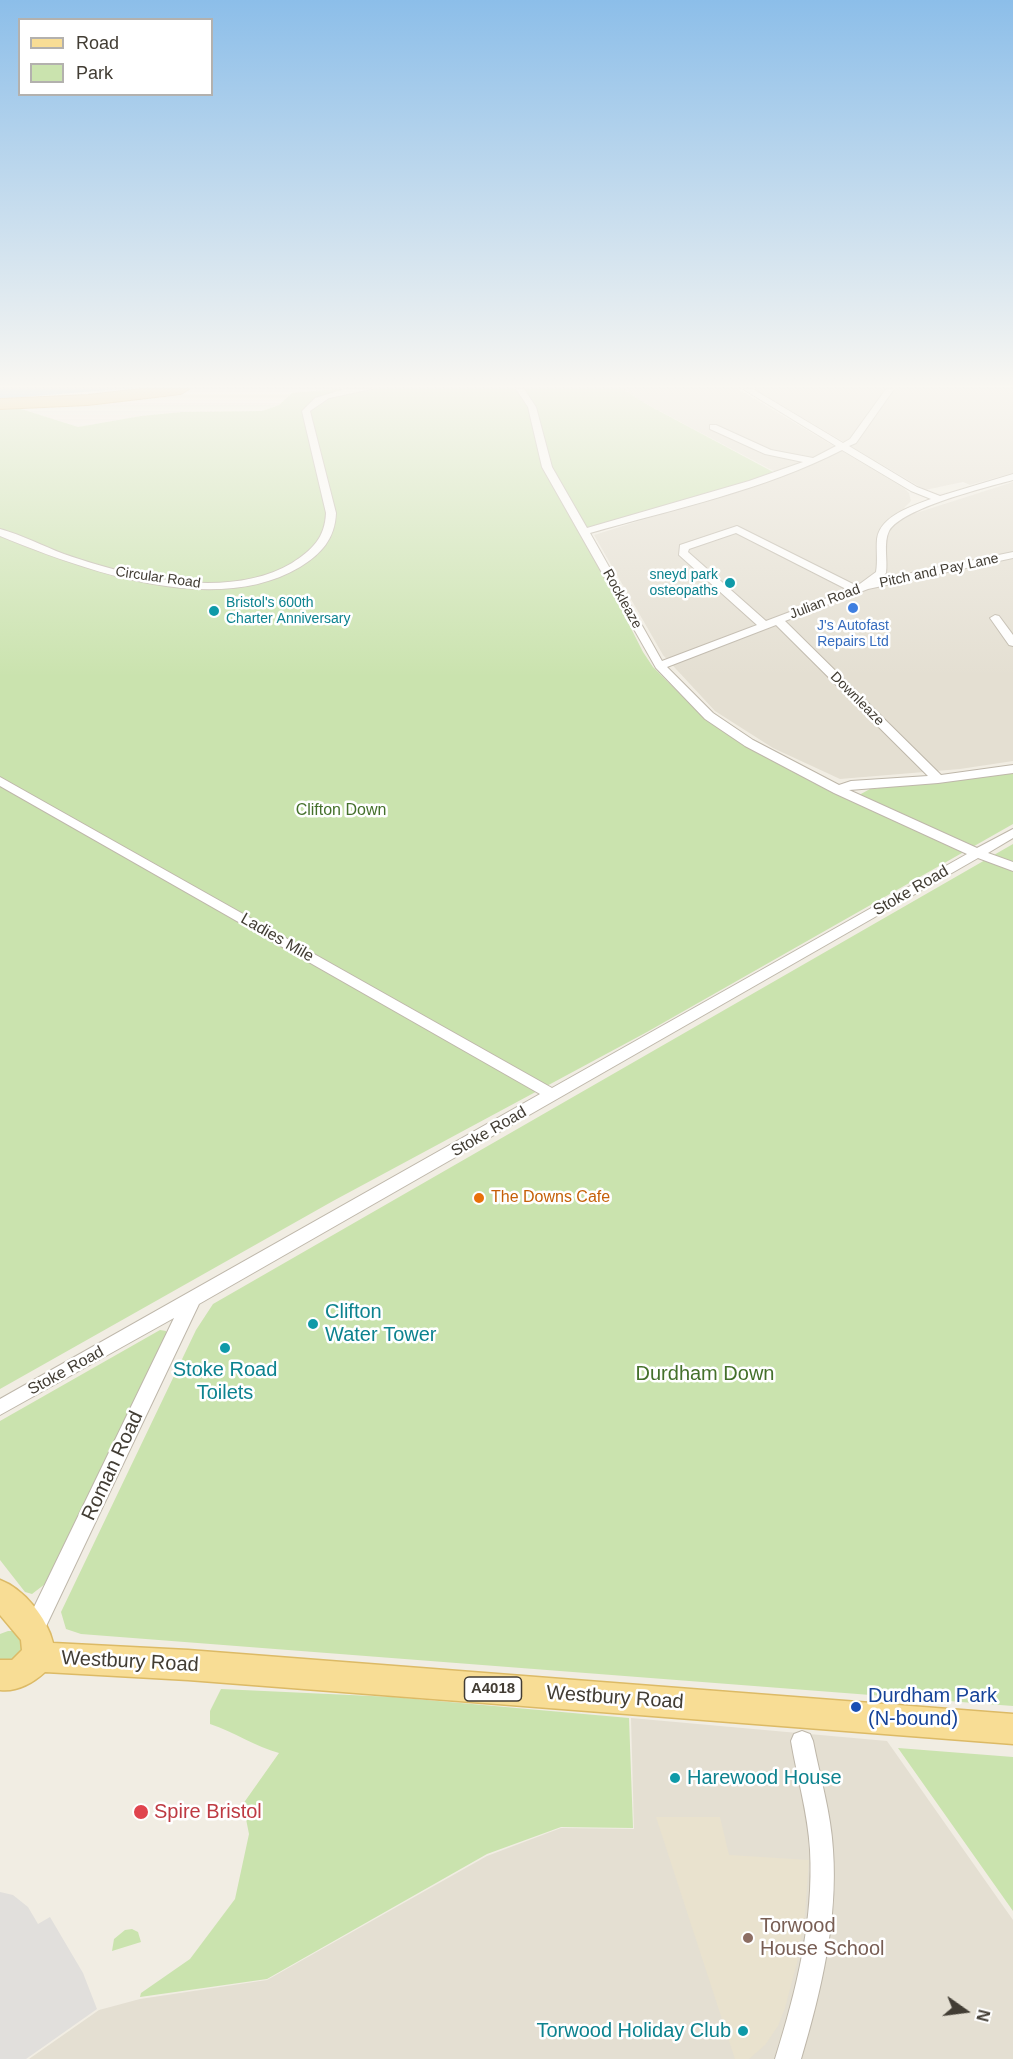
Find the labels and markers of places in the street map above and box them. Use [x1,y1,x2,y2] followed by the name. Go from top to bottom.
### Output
[650,567,718,600] place label: sneyd park osteopaths
[723,576,737,590] marker: sneyd park osteopaths
[226,595,350,628] place label: Bristol's 600th Charter Anniversary
[846,601,860,615] marker: J's Autofast Repairs Ltd
[207,604,221,618] marker: Bristol's 600th Charter Anniversary
[817,618,889,650] place label: J's Autofast Repairs Ltd
[491,1188,610,1208] place label: The Downs Cafe
[472,1191,486,1205] marker: The Downs Cafe
[325,1300,437,1347] place label: Clifton Water Tower
[306,1317,320,1331] marker: Clifton Water Tower
[218,1341,232,1355] marker: Stoke Road Toilets
[173,1358,277,1405] place label: Stoke Road Toilets
[868,1684,997,1731] place label: Durdham Park (N-bound)
[849,1700,863,1714] marker: Durdham Park (N-bound)
[687,1766,842,1790] place label: Harewood House
[668,1771,682,1785] marker: Harewood House
[154,1800,262,1824] place label: Spire Bristol
[132,1803,150,1821] marker: Spire Bristol
[760,1914,885,1961] place label: Torwood House School
[741,1931,755,1945] marker: Torwood House School
[536,2019,731,2043] place label: Torwood Holiday Club
[736,2024,750,2038] marker: Torwood Holiday Club

